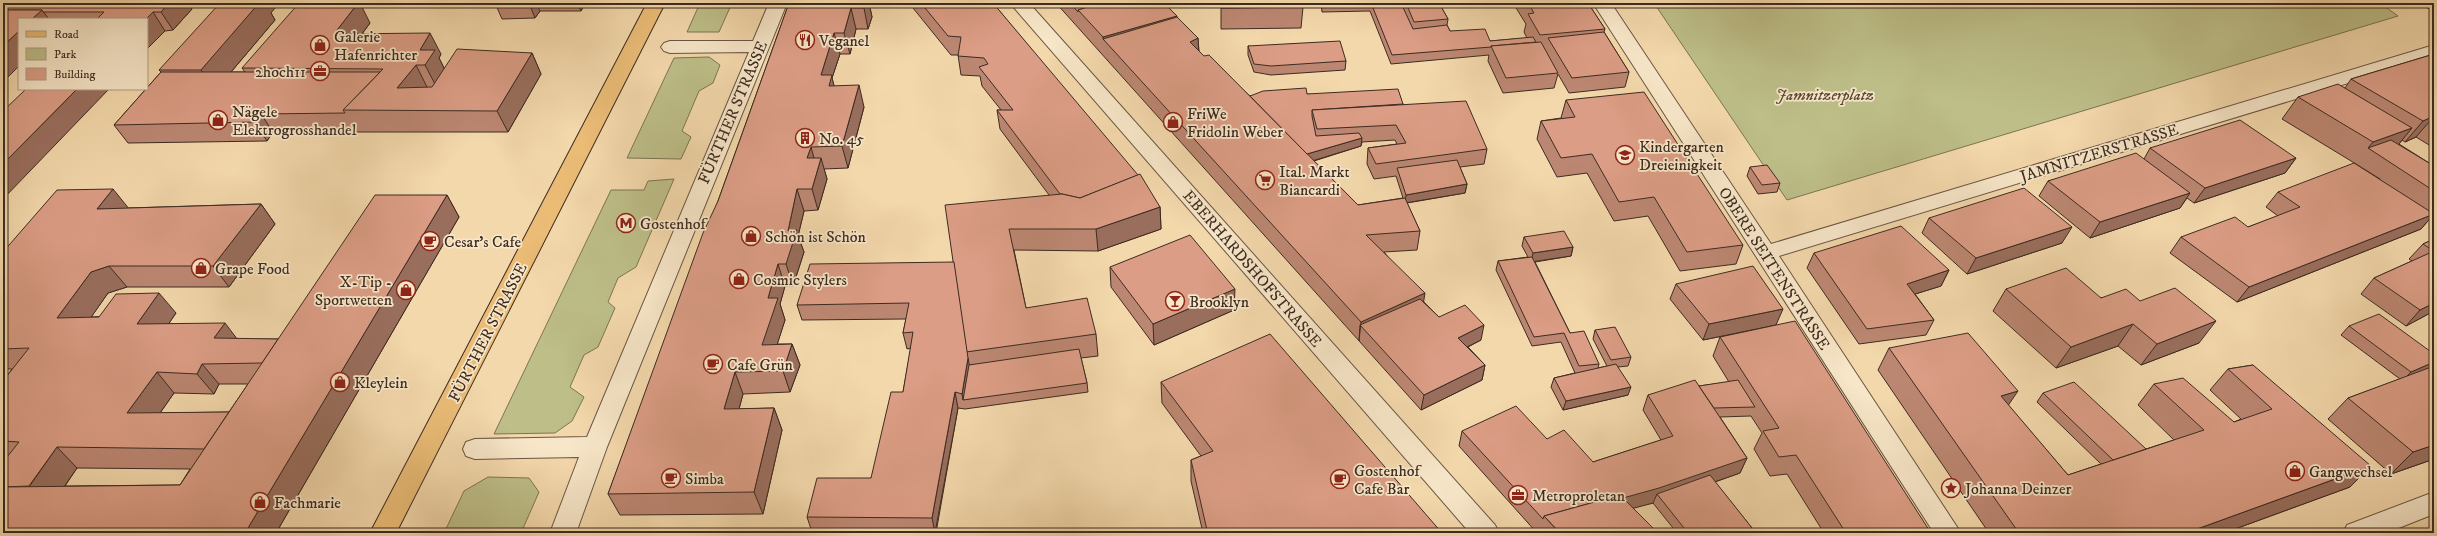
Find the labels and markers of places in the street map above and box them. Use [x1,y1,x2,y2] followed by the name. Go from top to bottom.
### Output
[334,27,417,65] place label: Galerie Hafenrichter
[794,29,816,51] restaurant icon: Veganel
[818,31,869,51] place label: Veganel
[309,34,331,56] shop icon: Galerie Hafenrichter
[309,60,331,82] office icon: 2hoch11
[255,62,306,82] place label: 2hoch11
[232,102,357,140] place label: Nägele Elektrogrosshandel
[1187,104,1283,142] place label: FriWe Fridolin Weber
[207,109,229,131] shop icon: Nägele Elektrogrosshandel
[1162,111,1184,133] shop icon: FriWe Fridolin Weber
[794,127,816,149] building icon: No. 45
[819,129,864,149] place label: No. 45
[1639,137,1725,175] place label: Kindergarten Dreieinigkeit
[1614,144,1636,166] school or university icon: Kindergarten Dreieinigkeit
[1279,162,1350,200] place label: Ital. Markt Biancardi
[1254,169,1276,191] supermarket icon: Ital. Markt Biancardi
[615,212,637,234] metro station icon: Gostenhof
[640,214,708,234] place label: Gostenhof
[740,225,762,247] shop icon: Schön ist Schön
[765,227,867,247] place label: Schön ist Schön
[419,230,441,252] cafe icon: Cesar's Cafe
[444,232,521,252] place label: Cesar's Cafe
[190,257,212,279] shop icon: Grape Food
[215,259,290,279] place label: Grape Food
[728,268,750,290] shop icon: Cosmic Stylers
[753,270,847,290] place label: Cosmic Stylers
[315,272,393,310] place label: X-Tip - Sportwetten
[395,279,417,301] shop icon: X-Tip - Sportwetten
[1164,290,1186,312] bar icon: Brooklyn
[1189,292,1250,312] place label: Brooklyn
[702,353,724,375] cafe icon: Cafe Grün
[727,355,793,375] place label: Cafe Grün
[329,371,351,393] shop icon: Kleylein
[354,373,408,393] place label: Kleylein
[2284,460,2306,482] shop icon: Gangwechsel
[1354,461,1422,499] place label: Gostenhof Cafe Bar
[2309,462,2393,482] place label: Gangwechsel
[660,467,682,489] cafe icon: Simba
[1329,468,1351,490] cafe icon: Gostenhof Cafe Bar
[685,469,724,489] place label: Simba
[1940,477,1962,499] place icon: Johanna Deinzer
[1963,479,2072,499] place label: Johanna Deinzer
[1507,484,1529,506] office icon: Metroproletan
[1532,486,1626,506] place label: Metroproletan
[249,491,271,513] shop icon: Fachmarie
[274,493,341,513] place label: Fachmarie

